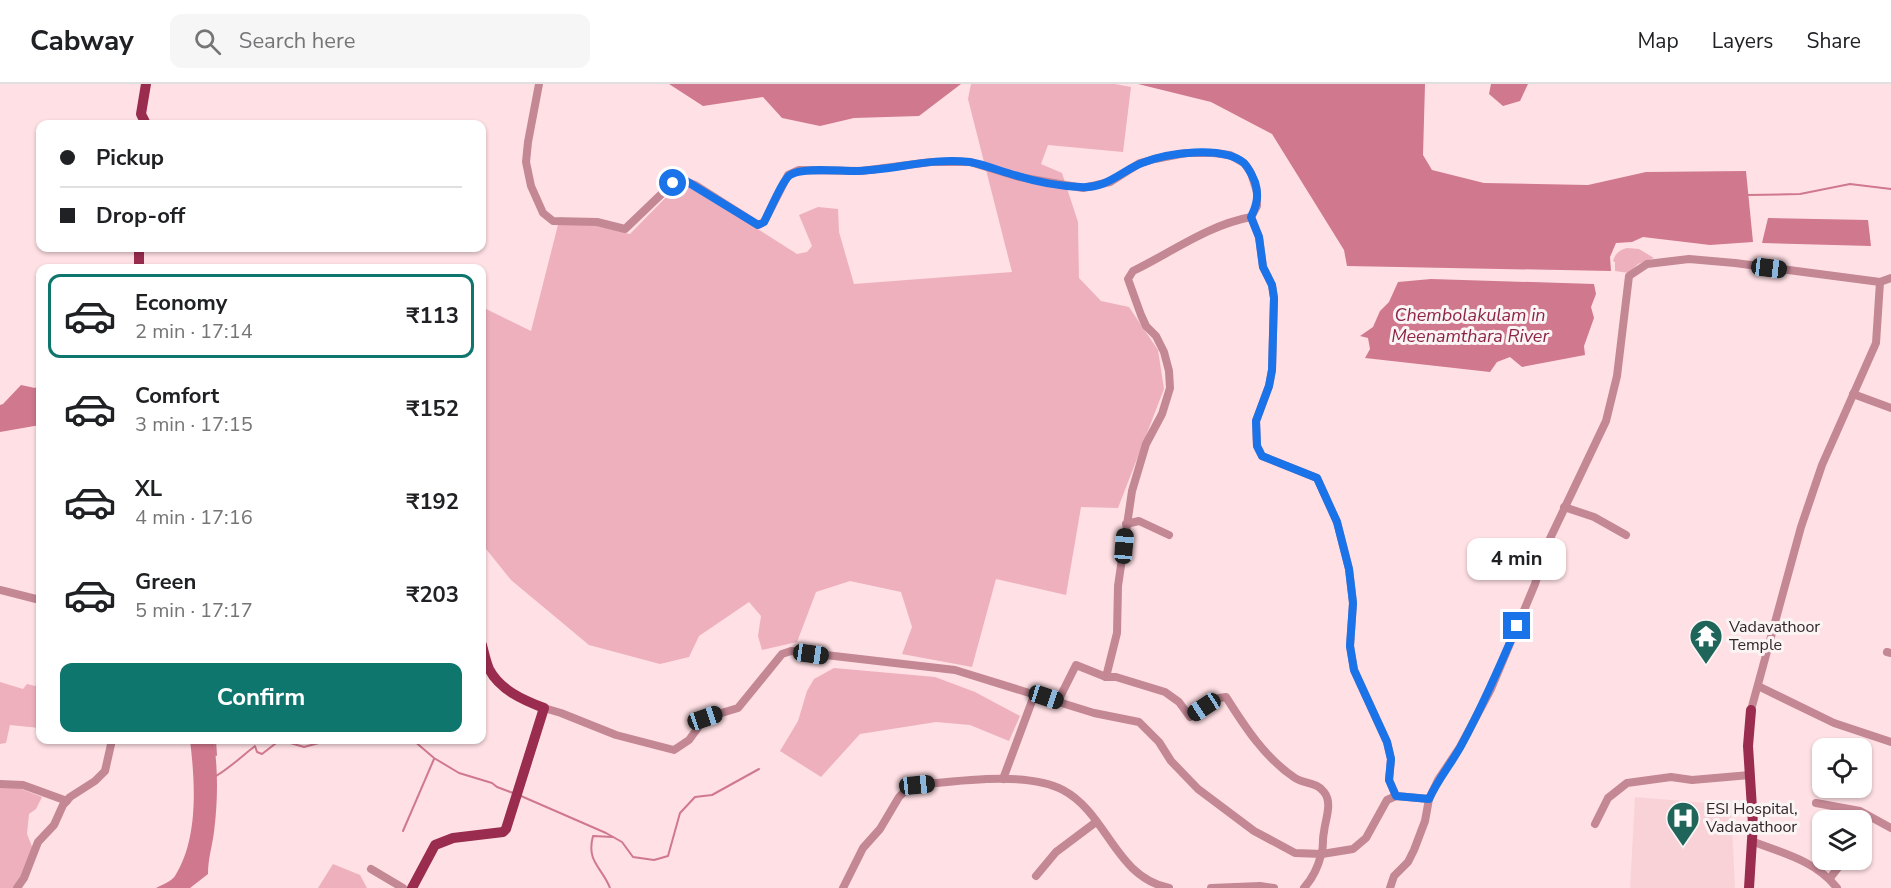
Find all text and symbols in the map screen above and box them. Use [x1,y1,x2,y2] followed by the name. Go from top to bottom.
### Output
[170,14,590,68] search box
[30,22,134,60] text: Cabway
[191,25,224,58] icon: search
[239,26,355,56] text: Search here
[1637,27,1679,55] text: Map
[1712,27,1773,55] text: Layers
[1806,27,1861,55] text: Share
[96,143,164,173] text: Pickup
[659,169,686,196] route start
[96,201,185,231] text: Drop-off
[1750,257,1788,279] car
[135,288,227,318] text: Economy
[63,289,117,343] icon: car
[406,301,459,331] text: ₹113
[1391,303,1549,348] water label: Chembolakulam in Meenamthara River
[135,318,253,345] text: 2 min · 17:14
[135,381,219,411] text: Comfort
[63,382,117,436] icon: car
[406,394,459,424] text: ₹152
[135,411,253,438] text: 3 min · 17:15
[135,474,162,504] text: XL
[63,475,117,529] icon: car
[406,487,459,517] text: ₹192
[135,504,253,531] text: 4 min · 17:16
[1113,527,1135,565] car
[1468,539,1567,581] callout: 4 min
[1491,545,1542,572] text: 4 min
[135,567,196,597] text: Green
[63,568,117,622] icon: car
[406,580,459,610] text: ₹203
[135,597,253,624] text: 5 min · 17:17
[1503,612,1530,639] route end
[1728,616,1820,656] place label: Vadavathoor Temple
[1688,618,1724,665] temple icon: Vadavathoor Temple
[792,643,830,665] car
[60,663,462,732] button: Confirm
[1026,683,1066,711] car
[1184,690,1224,724] car
[685,704,725,732] car
[1812,738,1872,870] map controls
[1812,738,1872,798] button: locate
[898,774,936,796] car
[1705,798,1798,838] place label: ESI Hospital, Vadavathoor
[1665,800,1701,847] hospital icon: ESI Hospital, Vadavathoor
[1812,810,1872,870] button: layers

